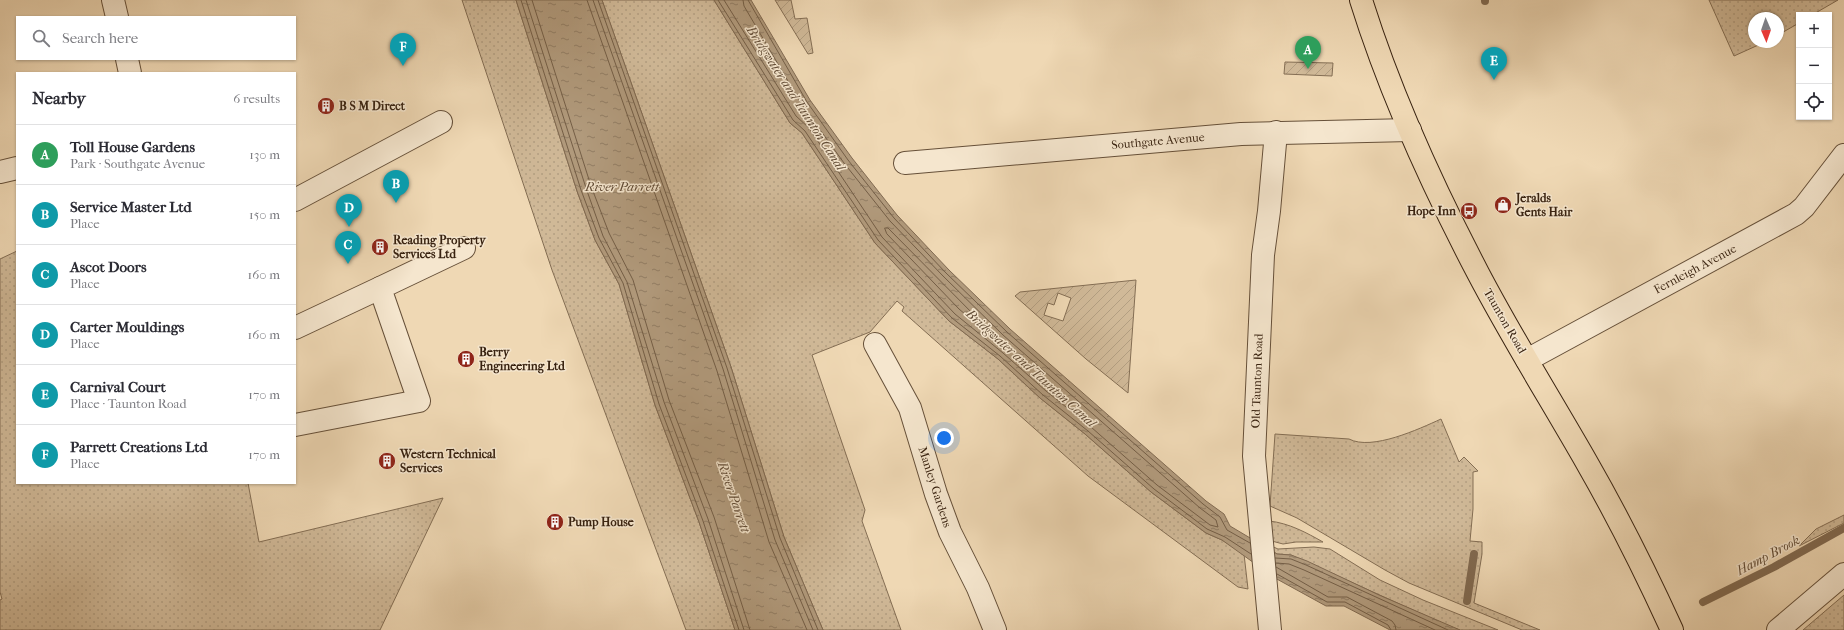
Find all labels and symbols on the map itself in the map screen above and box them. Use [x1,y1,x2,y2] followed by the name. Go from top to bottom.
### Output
[1748,12,1784,48] north arrow
[743,22,849,174] water label: Bridgwater and Taunton Canal
[390,33,416,66] pin: F
[1295,36,1321,69] pin: A
[1481,47,1507,80] pin: E
[316,96,336,116] building icon: B S M Direct
[339,99,406,113] place label: B S M Direct
[1111,130,1205,152] street label: Southgate Avenue
[383,170,409,203] pin: B
[584,179,660,194] water label: River Parrett
[1514,191,1573,219] place label: Jeralds Gents Hair
[336,194,362,227] pin: D
[1493,195,1513,215] shop icon: Jeralds Gents Hair
[1459,201,1479,221] bus stop icon: Hope Inn
[1407,204,1457,219] place label: Hope Inn
[335,231,361,264] pin: C
[393,233,486,261] place label: Reading Property Services Ltd
[370,237,390,257] building icon: Reading Property Services Ltd
[1651,241,1739,297] street label: Fernleigh Avenue
[1481,286,1529,356] street label: Taunton Road
[962,305,1100,431] water label: Bridgwater and Taunton Canal
[1248,333,1266,429] street label: Old Taunton Road
[479,345,565,374] place label: Berry Engineering Ltd
[456,349,476,369] building icon: Berry Engineering Ltd
[934,428,954,448] your location
[915,445,955,530] street label: Manley Gardens
[399,447,496,475] place label: Western Technical Services
[377,451,397,471] building icon: Western Technical Services
[715,459,753,535] water label: River Parrett
[545,512,565,532] building icon: Pump House
[568,515,634,530] place label: Pump House
[1733,532,1802,578] water label: Hamp Brook

